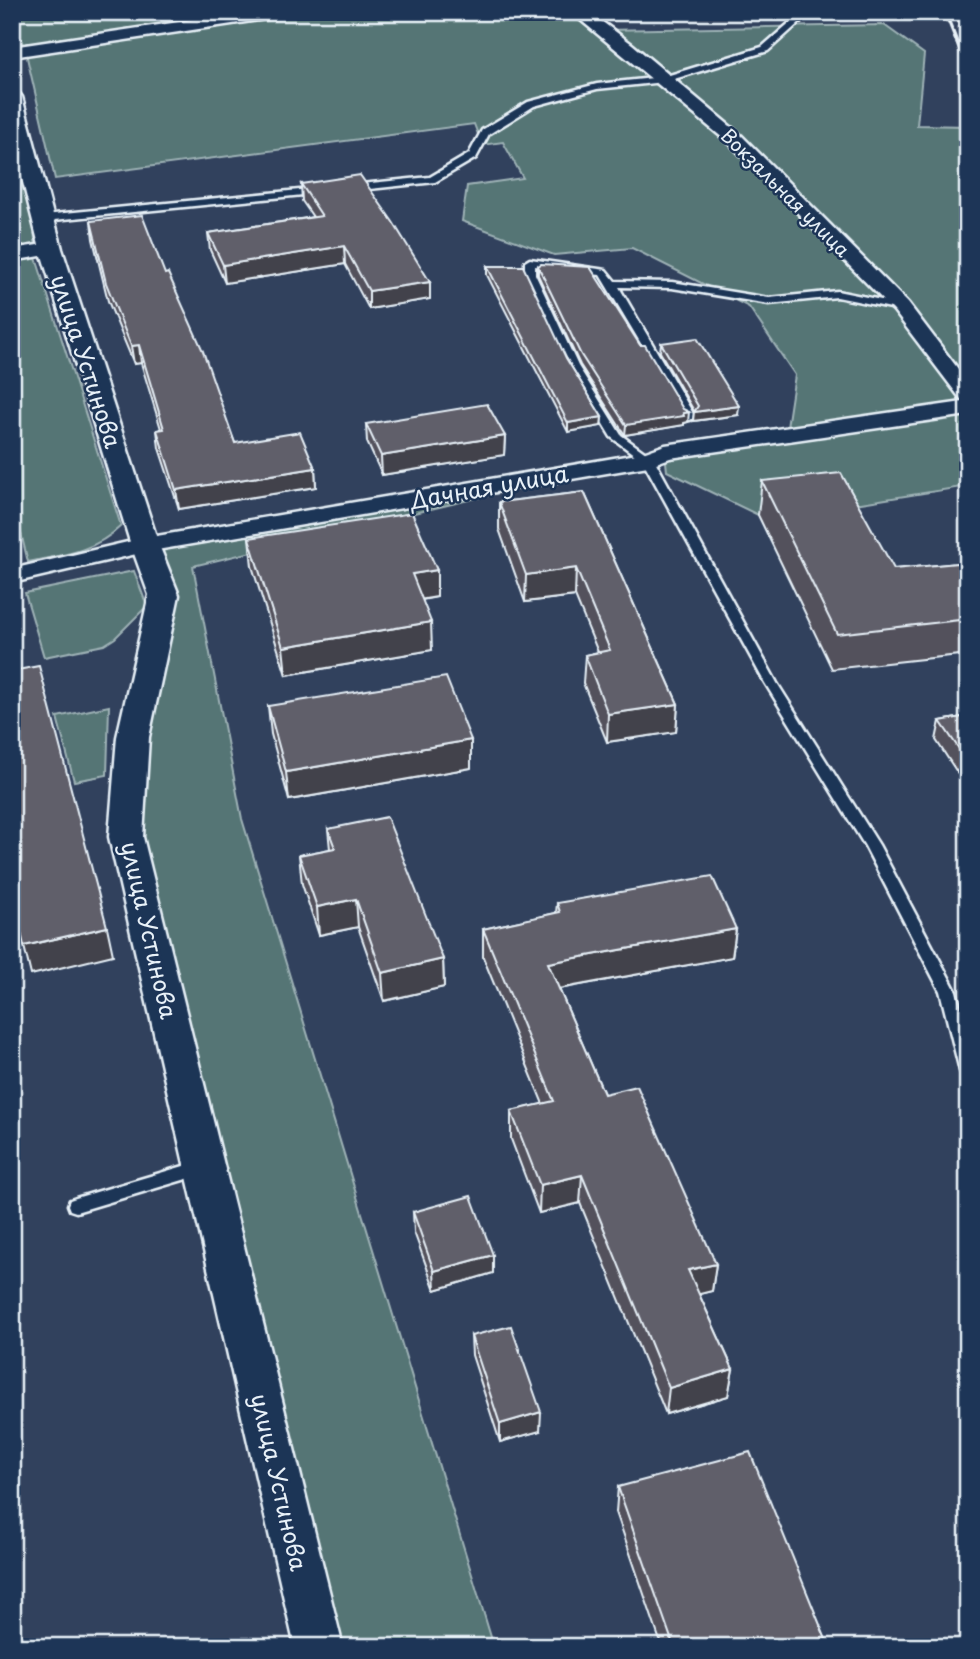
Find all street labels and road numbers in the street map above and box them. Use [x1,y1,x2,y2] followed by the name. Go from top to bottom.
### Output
[715,121,857,263] street label: Вокзальная улица
[42,270,132,453] street label: улица Устинова
[406,455,571,517] street label: Дачная улица
[113,838,188,1023] street label: улица Устинова
[243,1390,318,1575] street label: улица Устинова

